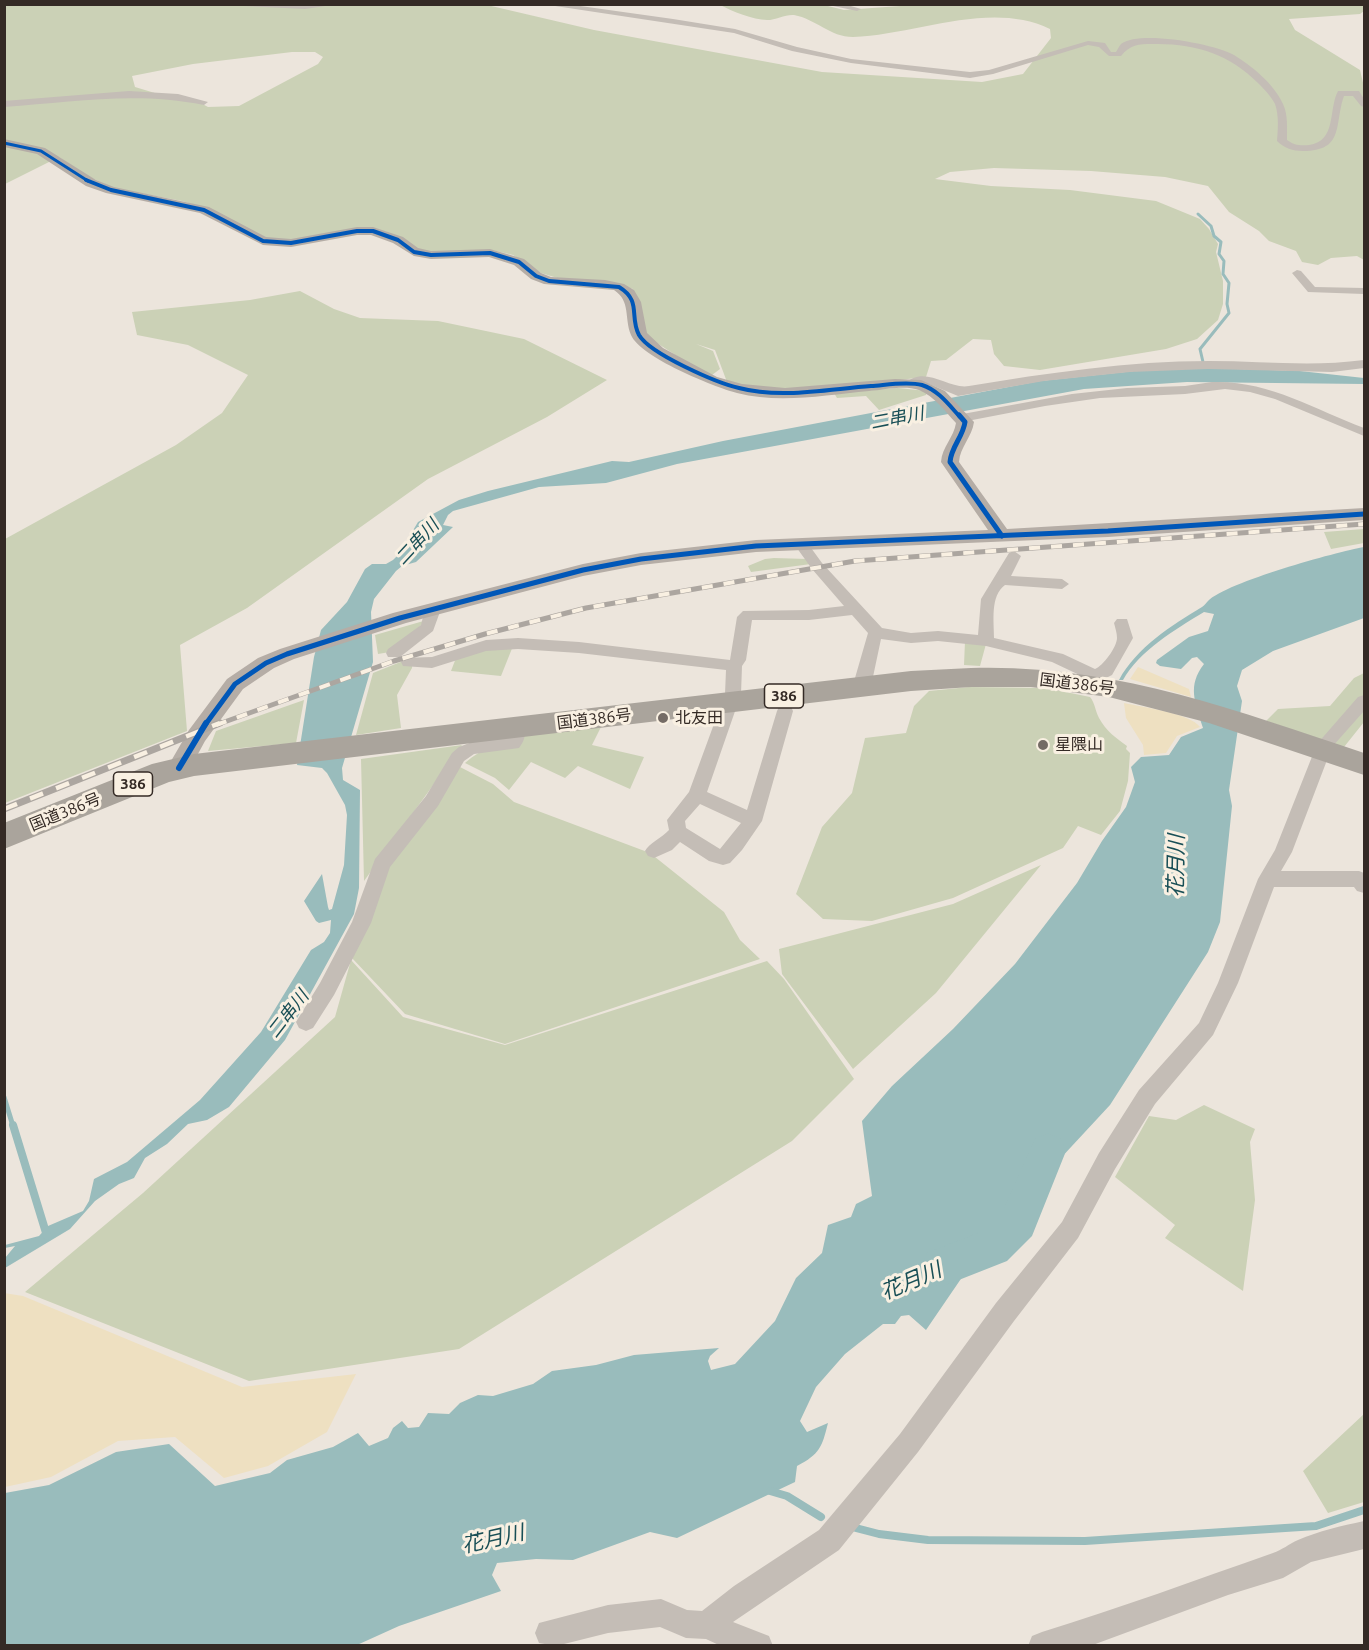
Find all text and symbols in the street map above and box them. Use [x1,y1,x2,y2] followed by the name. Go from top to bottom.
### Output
[868,402,926,434] water label: 二串川
[391,515,443,569] water label: 二串川
[1039,670,1115,698] street label: 国道386号
[764,684,804,708] road number: 386
[556,705,632,733] street label: 国道386号
[675,708,723,728] place label: 北友田
[656,711,670,725] marker: 北友田
[1055,735,1103,755] place label: 星隈山
[1036,738,1050,752] marker: 星隈山
[114,772,152,796] road number: 386
[27,789,103,835] street label: 国道386号
[1163,834,1189,898] water label: 花月川
[263,986,313,1042] water label: 二串川
[877,1257,945,1305] water label: 花月川
[459,1520,527,1558] water label: 花月川

